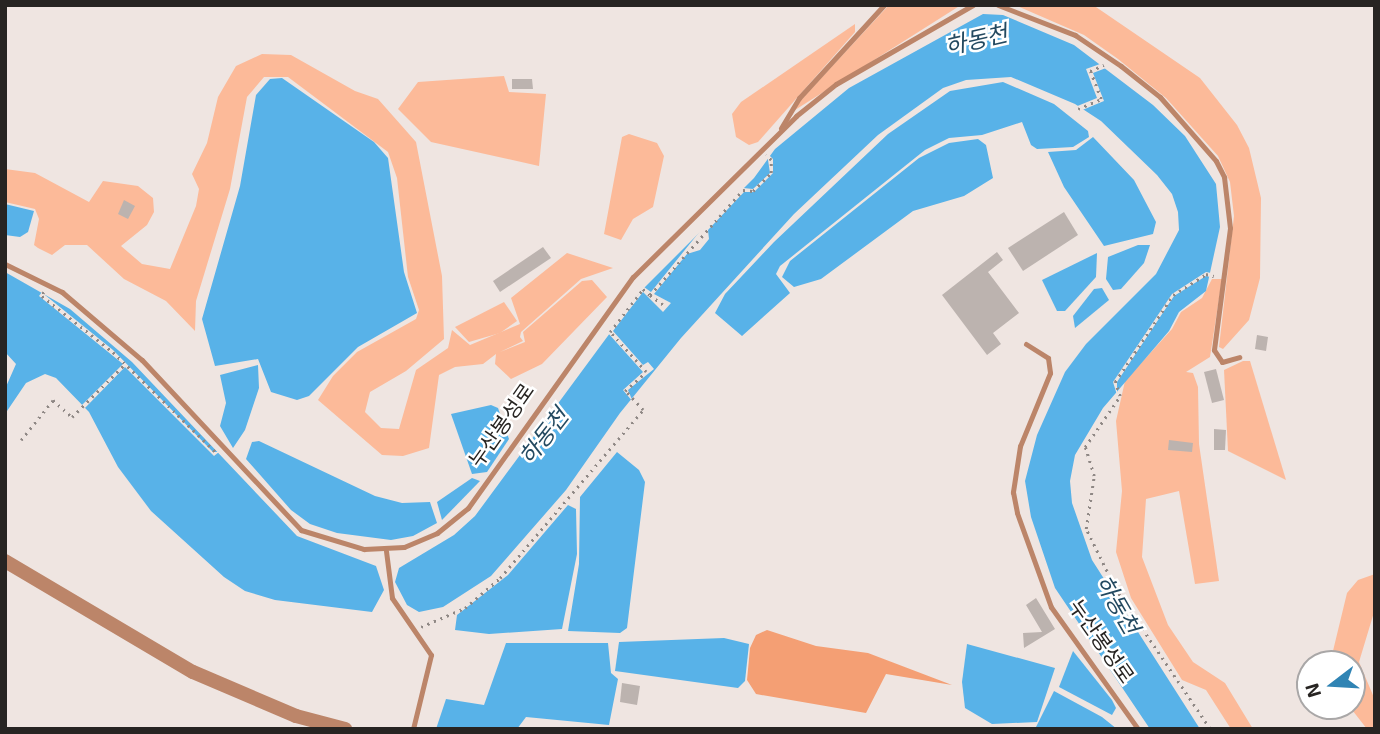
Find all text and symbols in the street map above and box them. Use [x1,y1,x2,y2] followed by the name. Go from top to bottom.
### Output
[942,18,1010,60] water label: 하동천
[463,378,539,472] street label: 누산봉성로
[513,402,573,470] water label: 하동천
[1090,570,1146,638] water label: 하동천
[1064,594,1140,688] street label: 누산봉성로
[1296,650,1366,720] north arrow
[1299,681,1325,701] text: N

